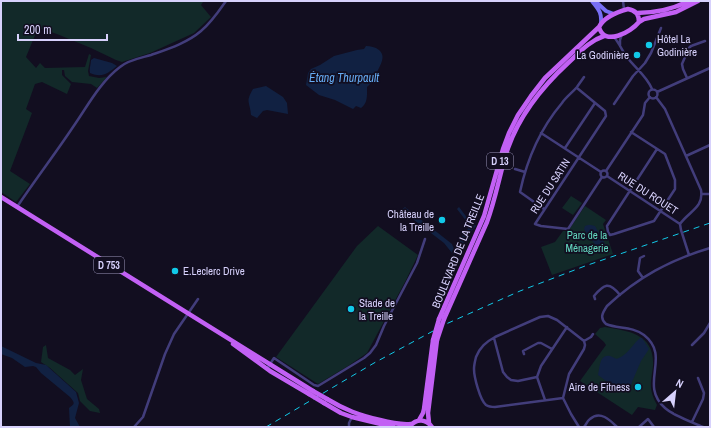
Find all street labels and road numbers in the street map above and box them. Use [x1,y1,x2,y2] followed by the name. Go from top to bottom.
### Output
[487,153,513,169] road number: D 13
[527,156,573,216] street label: RUE DU SATIN
[615,168,681,218] street label: RUE DU ROUET
[429,192,487,310] street label: BOULEVARD DE LA TREILLE
[94,257,124,273] road number: D 753

